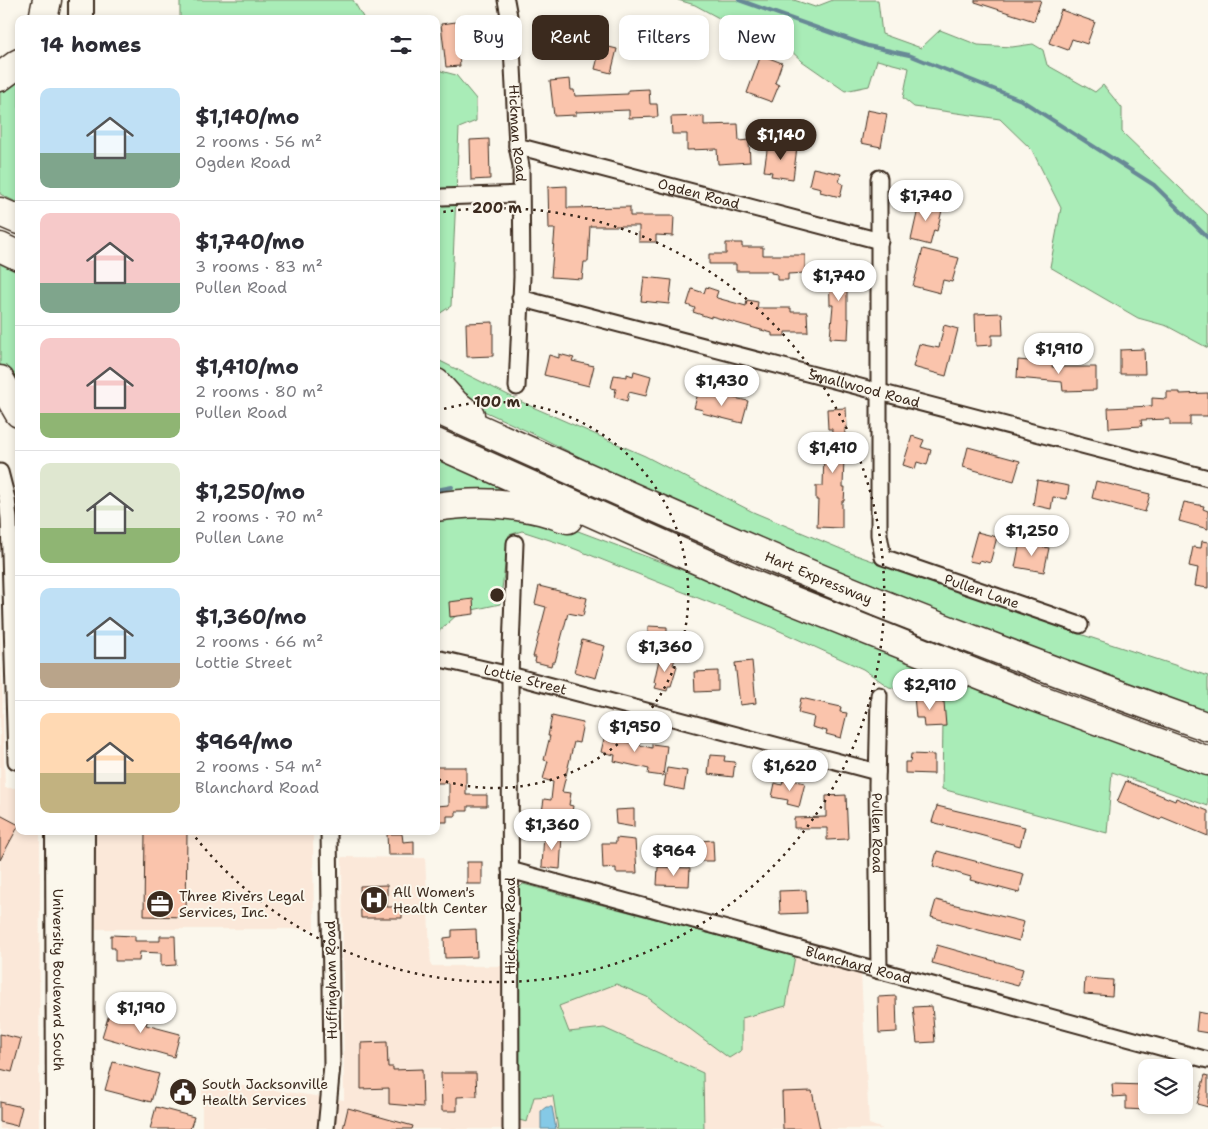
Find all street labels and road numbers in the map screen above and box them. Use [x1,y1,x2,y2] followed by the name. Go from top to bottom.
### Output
[505,84,530,182] street label: Hickman Road
[656,174,742,213] street label: Ogden Road
[807,365,922,411] street label: Smallwood Road
[762,547,875,608] street label: Hart Expressway
[942,570,1022,612] street label: Pullen Lane
[482,660,569,699] street label: Lottie Street
[868,792,887,874] street label: Pullen Road
[501,877,519,975] street label: Hickman Road
[49,889,68,1071] street label: University Boulevard South
[321,920,341,1040] street label: Huffingham Road
[803,942,913,988] street label: Blanchard Road

